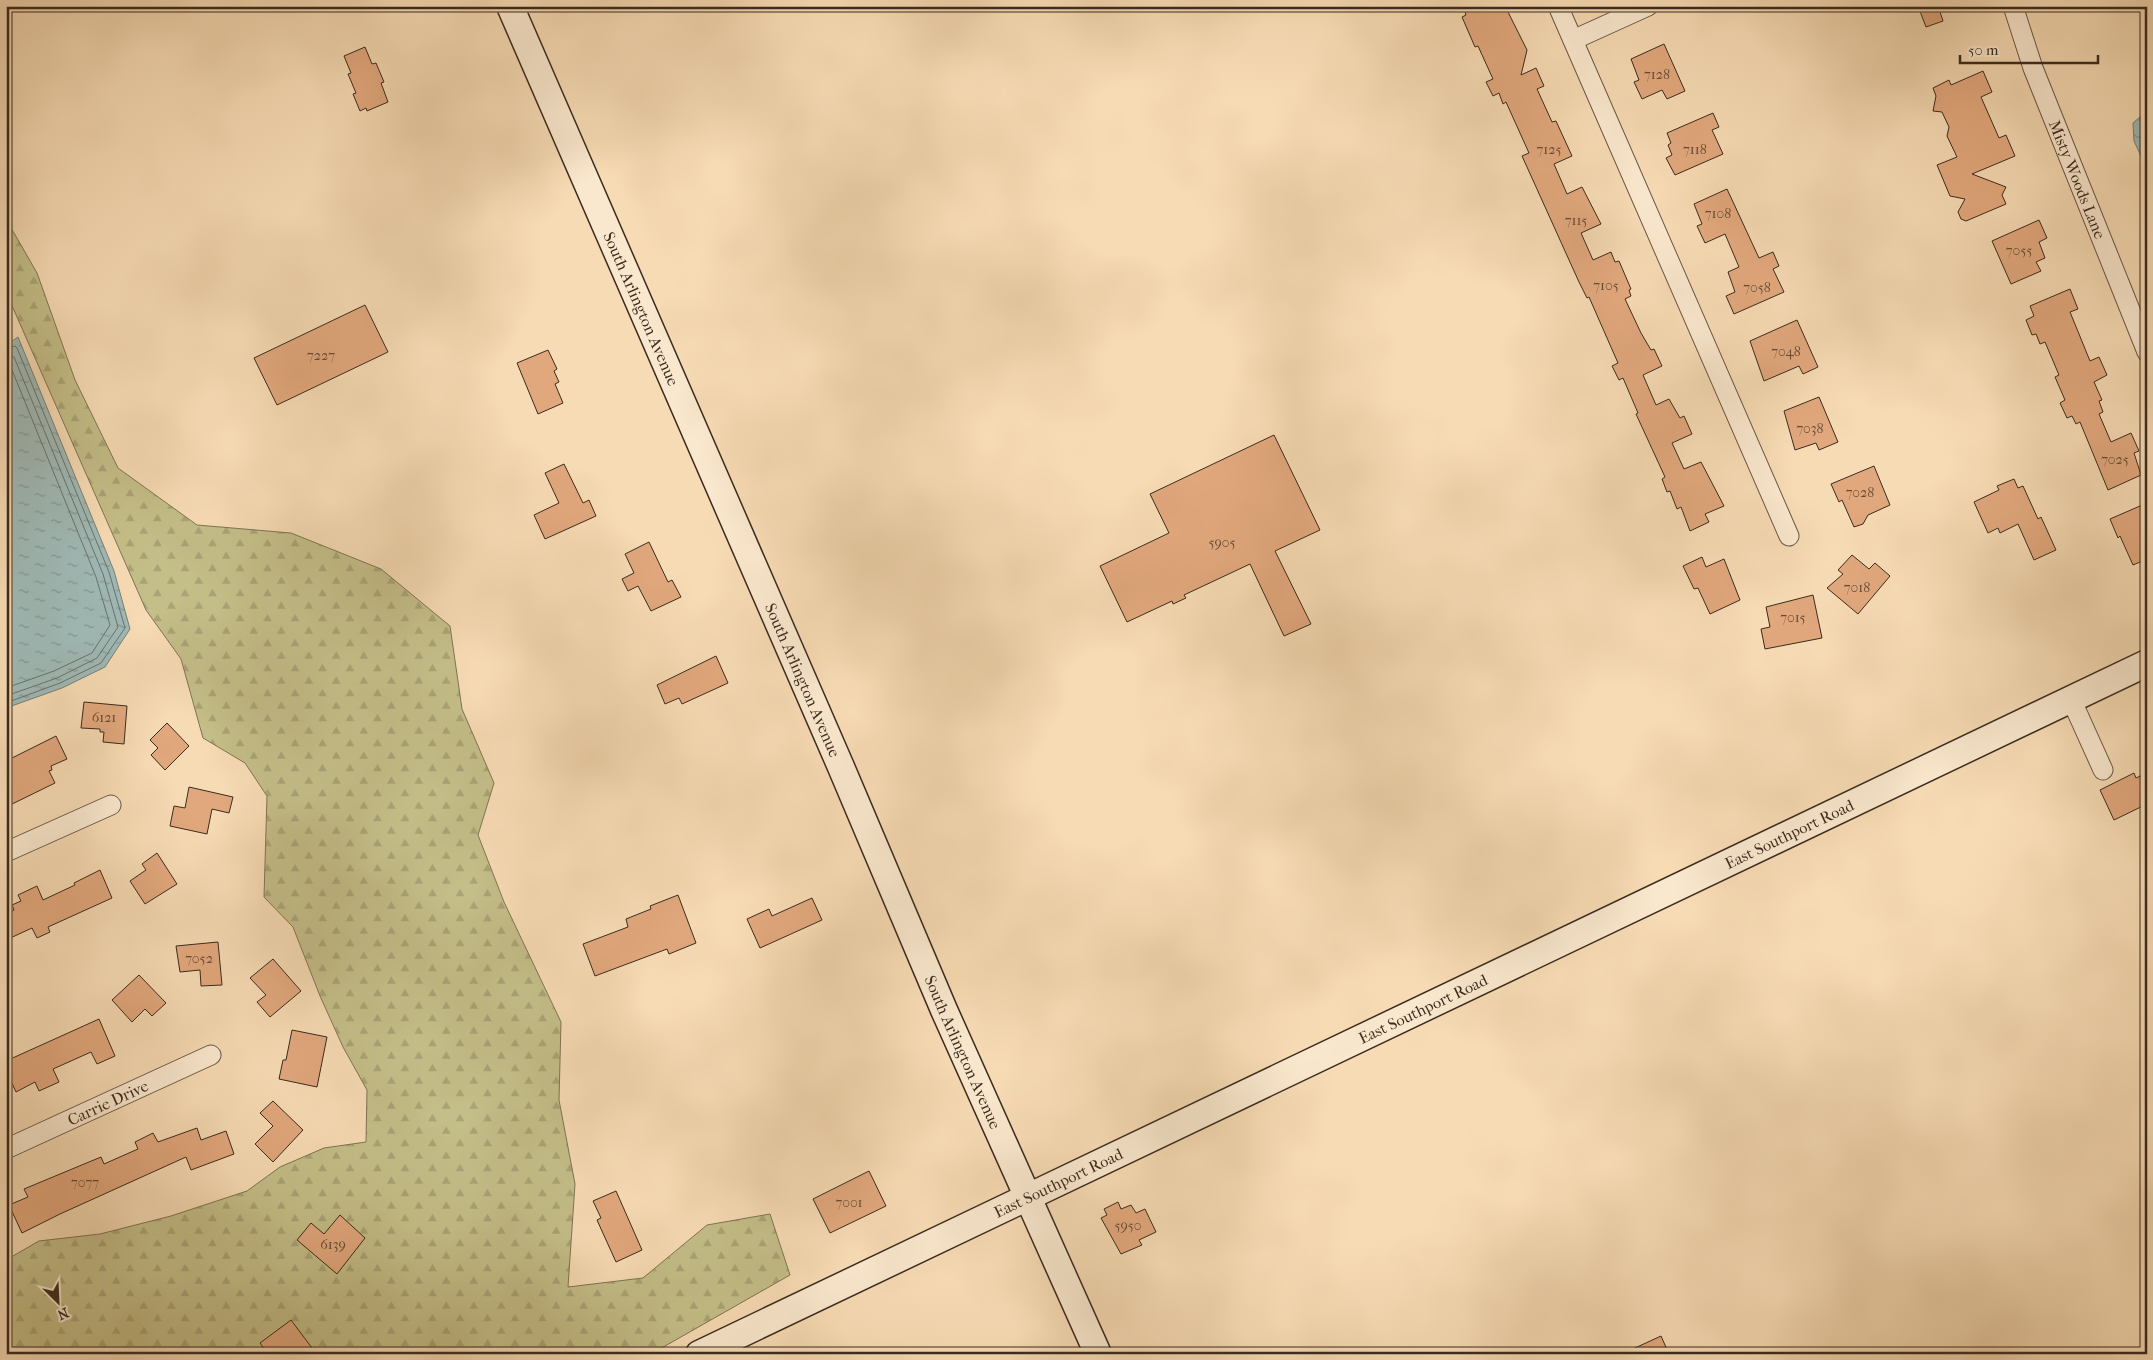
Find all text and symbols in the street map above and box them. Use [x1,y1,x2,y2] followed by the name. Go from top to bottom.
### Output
[1960,32,2098,64] scale bar
[1968,41,1999,59] text: 50 m
[1644,66,1670,83] house number: 7128
[2045,117,2110,242] street label: Misty Woods Lane
[1537,141,1562,158] house number: 7125
[1683,141,1707,158] house number: 7118
[1705,205,1731,222] house number: 7108
[1565,212,1587,229] house number: 7115
[599,229,683,389] street label: South Arlington Avenue
[2006,242,2032,259] house number: 7055
[1593,277,1619,294] house number: 7105
[1743,279,1771,296] house number: 7058
[1771,343,1801,360] house number: 7048
[307,347,335,364] house number: 7227
[1796,420,1824,437] house number: 7038
[2101,451,2129,468] house number: 7025
[1846,484,1874,501] house number: 7028
[1208,534,1236,551] house number: 5905
[1844,579,1870,596] house number: 7018
[761,600,845,760] street label: South Arlington Avenue
[1780,609,1806,626] house number: 7015
[92,709,116,726] house number: 6121
[1722,795,1857,873] street label: East Southport Road
[185,950,213,967] house number: 7052
[1356,970,1491,1048] street label: East Southport Road
[920,973,1005,1132] street label: South Arlington Avenue
[65,1076,152,1130] street label: Carrie Drive
[991,1144,1126,1222] street label: East Southport Road
[71,1174,99,1191] house number: 7077
[835,1194,863,1211] house number: 7001
[1114,1217,1142,1234] house number: 5950
[320,1236,346,1253] house number: 6139
[32,1278,82,1328] north arrow
[54,1303,71,1323] text: N

